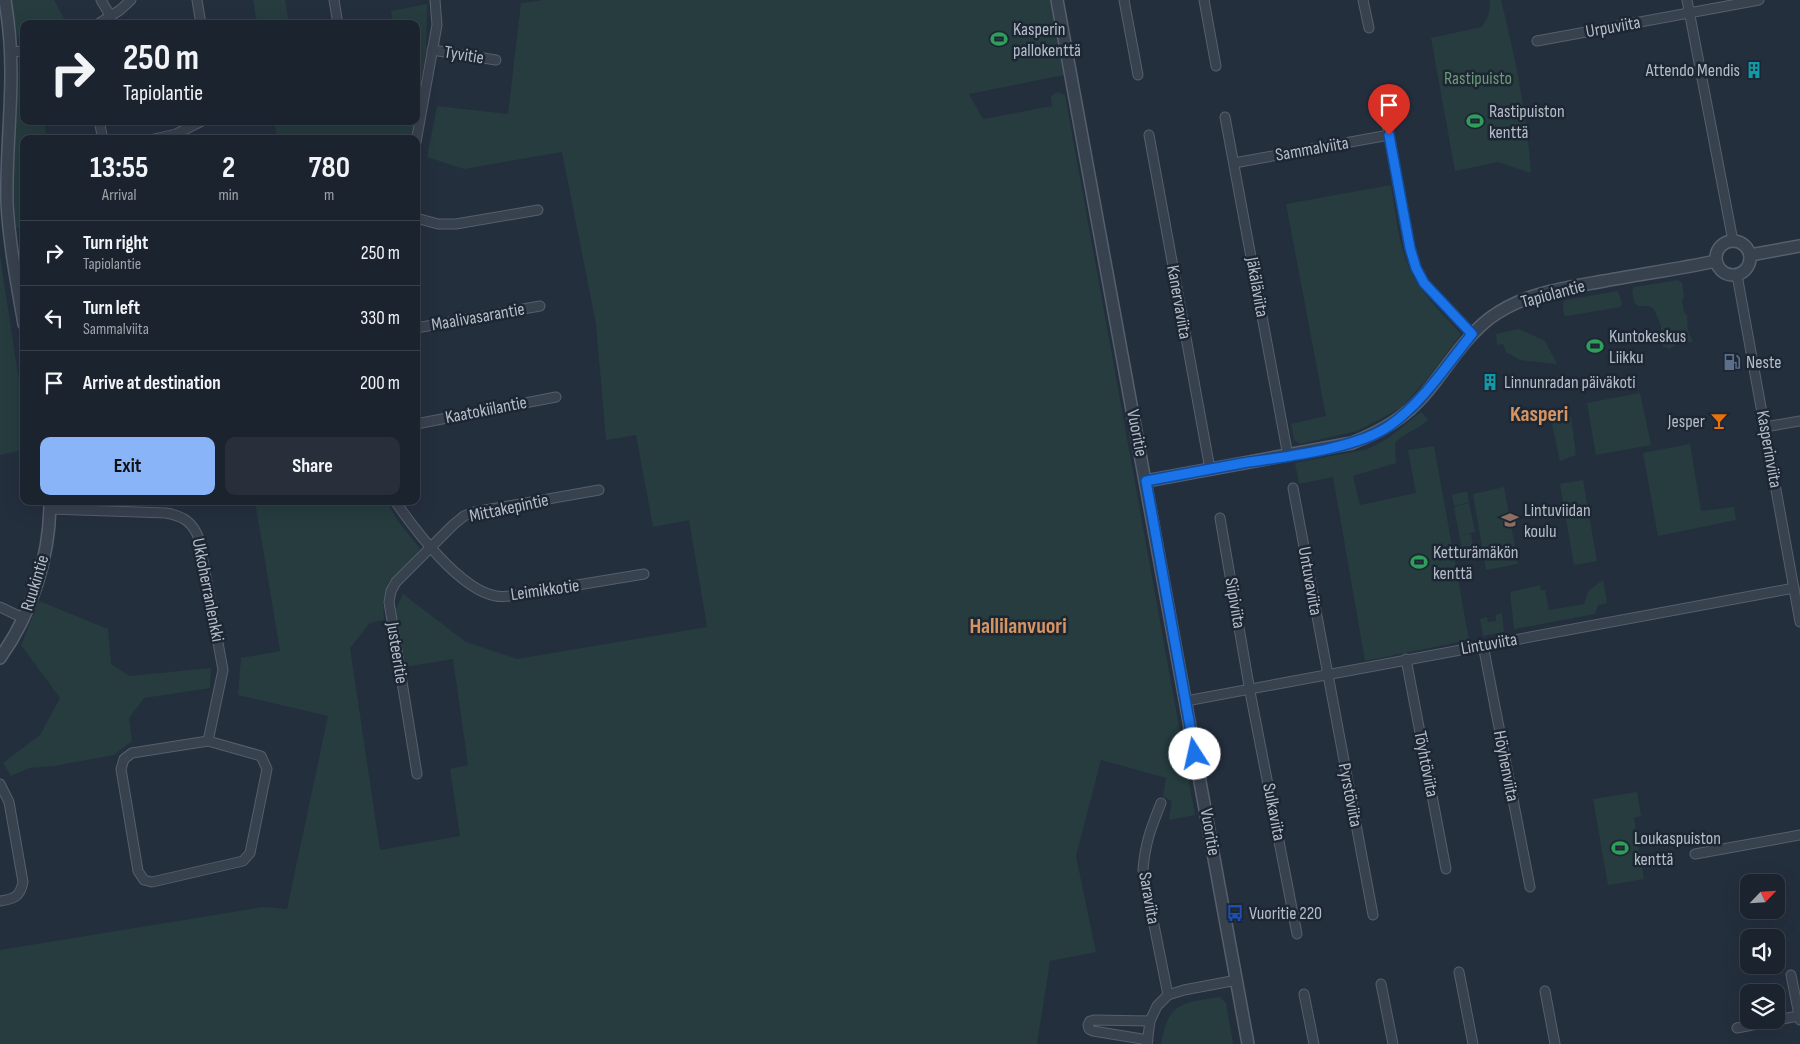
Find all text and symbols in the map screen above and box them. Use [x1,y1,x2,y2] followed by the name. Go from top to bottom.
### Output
[1584,12,1642,42] street label: Urpuviita
[1013,19,1081,61] place label: Kasperin pallokenttä
[989,29,1009,49] sports icon: Kasperin pallokenttä
[123,37,199,80] text: 250 m
[40,40,105,105] icon: right
[443,42,485,68] street label: Tyvitie
[1645,60,1740,81] place label: Attendo Mendis
[1744,60,1764,80] building icon: Attendo Mendis
[1444,68,1512,89] park label: Rastipuisto
[123,80,203,107] text: Tapiolantie
[1368,84,1410,135] pin
[1375,91,1403,119] icon: arrive
[1489,101,1565,143] place label: Rastipuiston kenttä
[1465,111,1485,131] sports icon: Rastipuiston kenttä
[1274,132,1350,166] street label: Sammalviita
[90,150,148,186] text: 13:55
[222,150,235,186] text: 2
[309,150,350,186] text: 780
[102,186,136,205] text: Arrival
[218,186,239,205] text: min
[324,186,334,205] text: m
[83,232,148,255] text: Turn right
[40,239,68,267] icon: right
[361,242,400,265] text: 250 m
[1241,254,1273,319] street label: Jäkäläviita
[83,255,141,274] text: Tapiolantie
[1162,263,1196,341] street label: Kanervaviita
[1519,275,1587,313] street label: Tapiolantie
[83,297,140,320] text: Turn left
[430,298,526,336] street label: Maalivasarantie
[40,304,68,332] icon: left
[360,307,400,330] text: 330 m
[83,320,149,339] text: Sammalviita
[1609,326,1686,368] place label: Kuntokeskus Liikku
[1585,336,1605,356] sports icon: Kuntokeskus Liikku
[1722,352,1742,372] fuel station icon: Neste
[1746,352,1781,373] place label: Neste
[40,369,68,397] icon: arrive
[83,372,221,395] text: Arrive at destination
[360,372,400,395] text: 200 m
[1480,372,1500,392] building icon: Linnunradan päiväkoti
[1504,372,1636,393] place label: Linnunradan päiväkoti
[444,392,528,428] street label: Kaatokiilantie
[1510,401,1568,428] district label: Kasperi
[1122,408,1152,458] street label: Vuoritie
[1752,409,1786,489] street label: Kasperinviita
[1667,411,1705,432] place label: Jesper
[1709,411,1729,431] bar icon: Jesper
[40,437,215,495] button: Exit
[225,437,400,495] button: Share
[468,489,550,527] street label: Mittakepintie
[1524,500,1591,542] place label: Lintuviidan koulu
[1500,510,1520,530] school or university icon: Lintuviidan koulu
[188,537,228,643] street label: Ukkoherranlenkki
[1433,542,1519,584] place label: Ketturämäkön kenttä
[1294,545,1326,617] street label: Untuvaviita
[17,552,53,614] street label: Ruukintie
[1409,552,1429,572] sports icon: Ketturämäkön kenttä
[509,575,581,605] street label: Leimikkotie
[1220,576,1250,630] street label: Siipiviita
[969,613,1067,640] district label: Hallilanvuori
[382,620,412,685] street label: Justeeritie
[1459,629,1519,659] street label: Lintuviita
[1168,727,1220,779] position arrow
[1409,729,1443,799] street label: Töyhtöviita
[1489,729,1523,803] street label: Höyhenviita
[1334,761,1367,829] street label: Pyrstöviita
[1258,781,1290,843] street label: Sulkaviita
[1196,807,1224,857] street label: Vuoritie
[1634,828,1721,870] place label: Loukaspuiston kenttä
[1610,838,1630,858] sports icon: Loukaspuiston kenttä
[1134,870,1164,926] street label: Saraviita
[1740,874,1785,919] north arrow
[1740,874,1785,1029] map controls
[1225,903,1245,923] bus stop icon: Vuoritie 220
[1249,903,1322,924] place label: Vuoritie 220
[1740,929,1785,974] button: sound
[1740,984,1785,1029] button: layers

